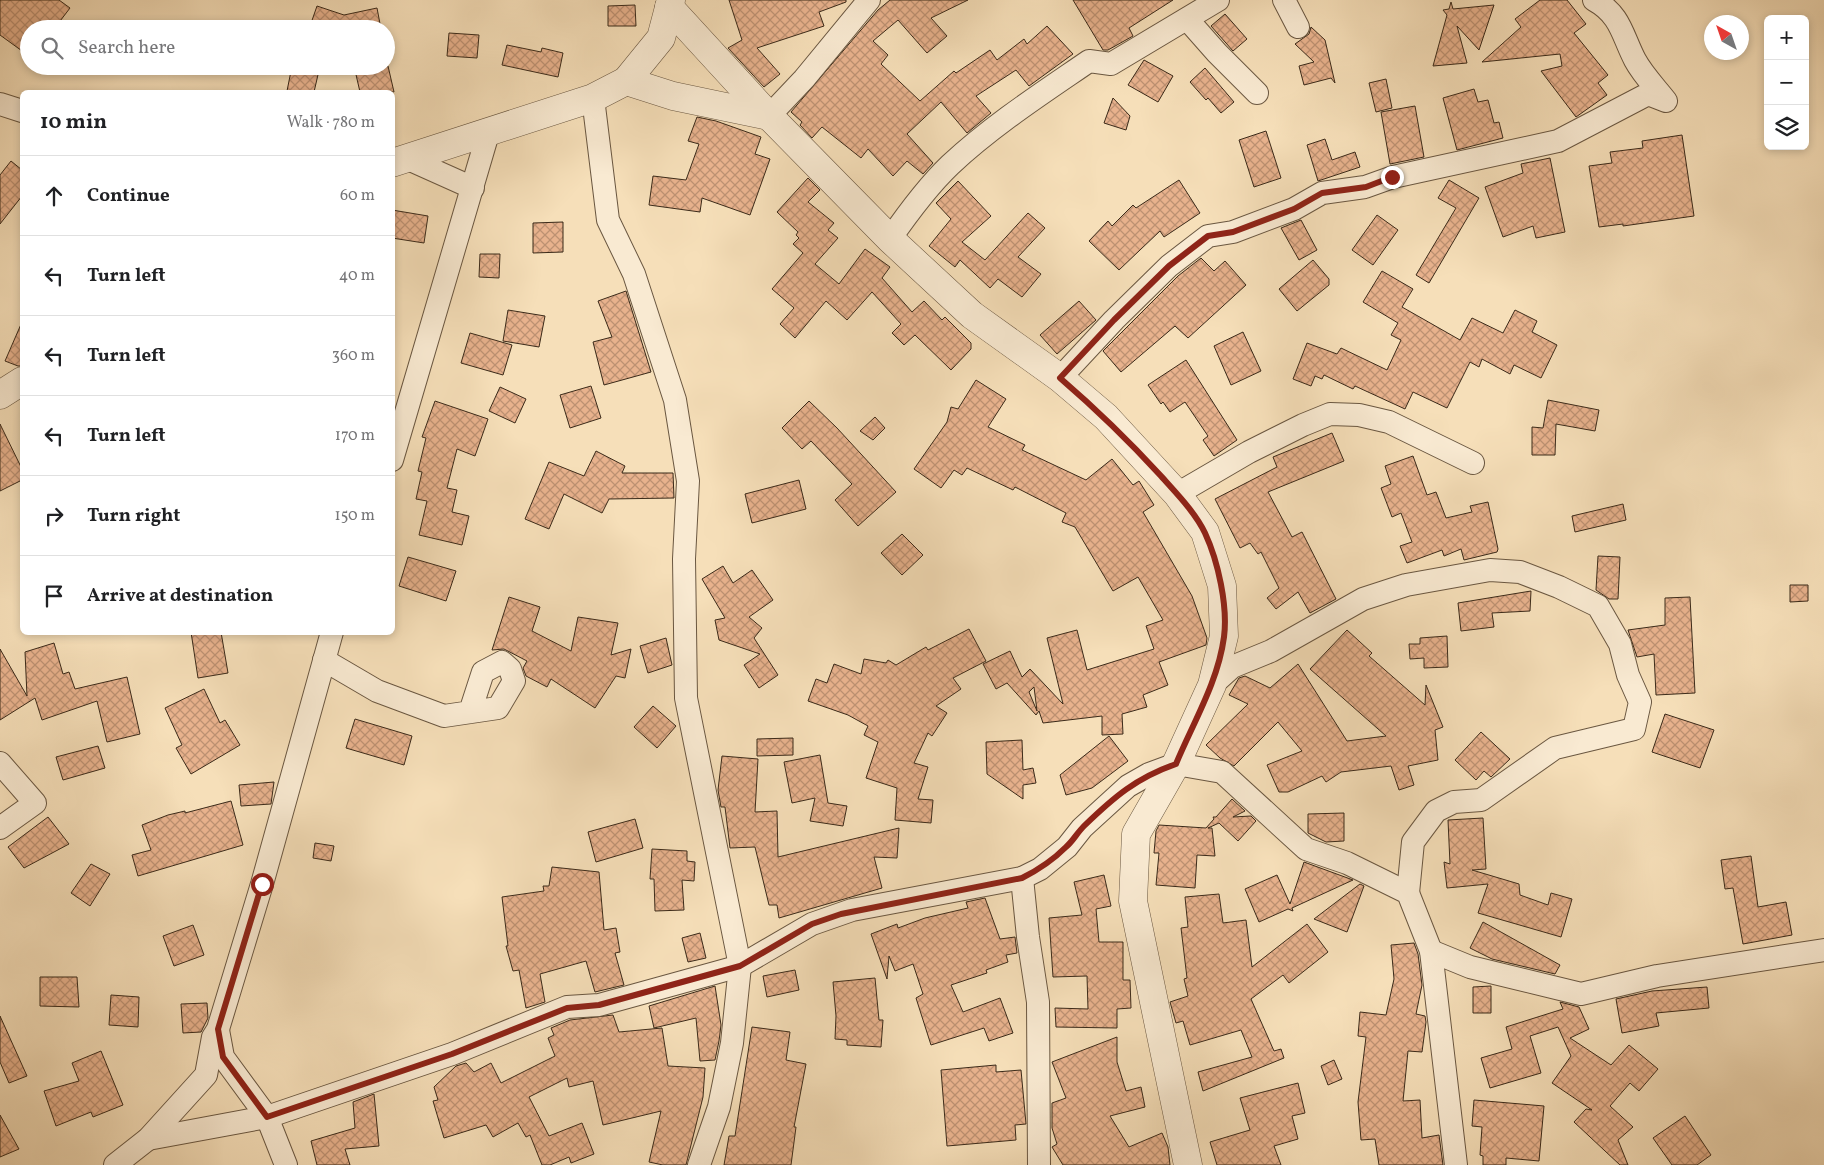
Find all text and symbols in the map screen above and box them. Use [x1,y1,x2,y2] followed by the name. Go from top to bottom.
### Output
[1704,15,1749,60] north arrow
[1764,15,1809,150] map controls
[1764,15,1809,60] button: +
[20,20,395,75] search box
[38,34,66,62] icon: search
[78,35,175,61] text: Search here
[1764,60,1809,105] button: −
[1764,105,1809,150] button: layers
[40,108,107,137] text: 10 min
[287,112,375,134] text: Walk · 780 m
[1381,166,1404,189] route end
[40,182,68,210] icon: ahead
[87,183,170,209] text: Continue
[340,185,375,207] text: 60 m
[40,262,68,290] icon: left
[87,263,166,289] text: Turn left
[339,265,375,287] text: 40 m
[40,342,68,370] icon: left
[87,343,166,369] text: Turn left
[332,345,375,367] text: 360 m
[40,422,68,450] icon: left
[87,423,166,449] text: Turn left
[335,425,375,447] text: 170 m
[40,502,68,530] icon: right
[87,503,180,529] text: Turn right
[334,505,375,527] text: 150 m
[40,582,68,610] icon: arrive
[87,583,273,609] text: Arrive at destination
[251,873,274,896] route start

